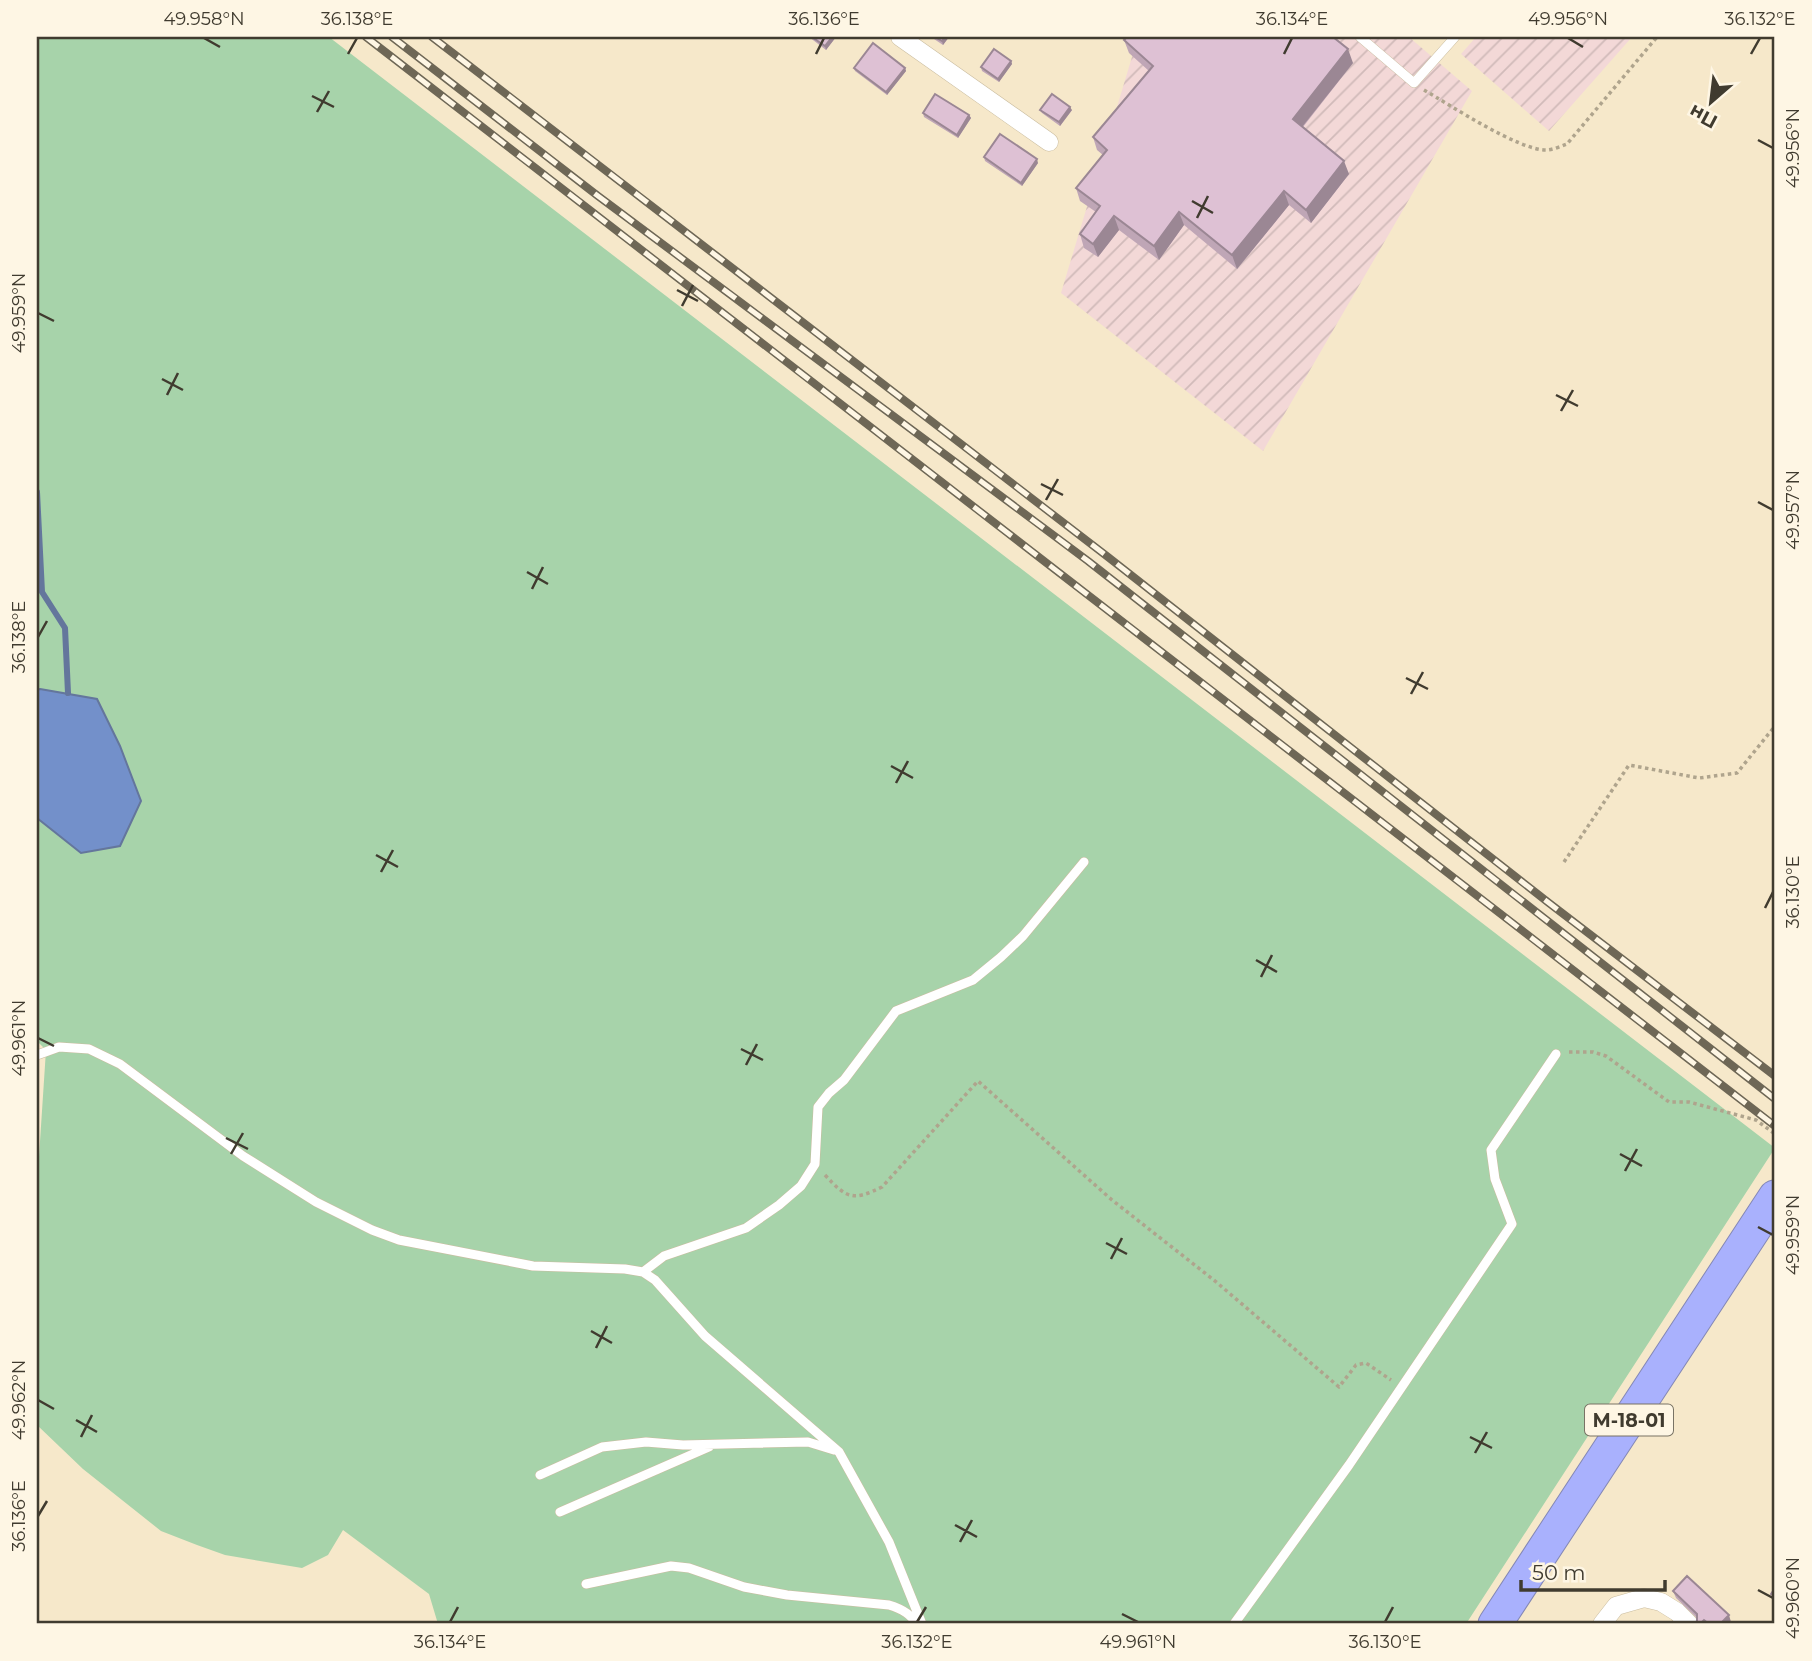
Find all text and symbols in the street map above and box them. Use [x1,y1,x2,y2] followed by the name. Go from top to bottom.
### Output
[163,8,245,30] text: 49.958°N
[321,8,393,30] text: 36.138°E
[788,8,860,30] text: 36.136°E
[1256,8,1328,30] text: 36.134°E
[1528,8,1608,30] text: 49.956°N
[1724,8,1796,30] text: 36.132°E
[1675,66,1745,136] north arrow
[1685,100,1721,133] text: Пн
[1782,108,1804,188] text: 49.956°N
[8,273,30,353] text: 49.959°N
[1782,470,1804,550] text: 49.957°N
[8,601,30,673] text: 36.138°E
[1782,855,1804,929] text: 36.130°E
[8,1000,30,1076] text: 49.961°N
[1782,1195,1804,1275] text: 49.959°N
[8,1360,30,1440] text: 49.962°N
[1585,1404,1673,1436] road number: М-18-01
[8,1480,30,1552] text: 36.136°E
[1521,1549,1665,1593] scale bar
[1782,1557,1804,1639] text: 49.960°N
[1532,1560,1586,1585] text: 50 m
[414,1631,486,1653] text: 36.134°E
[881,1631,953,1653] text: 36.132°E
[1100,1631,1176,1653] text: 49.961°N
[1348,1631,1422,1653] text: 36.130°E

